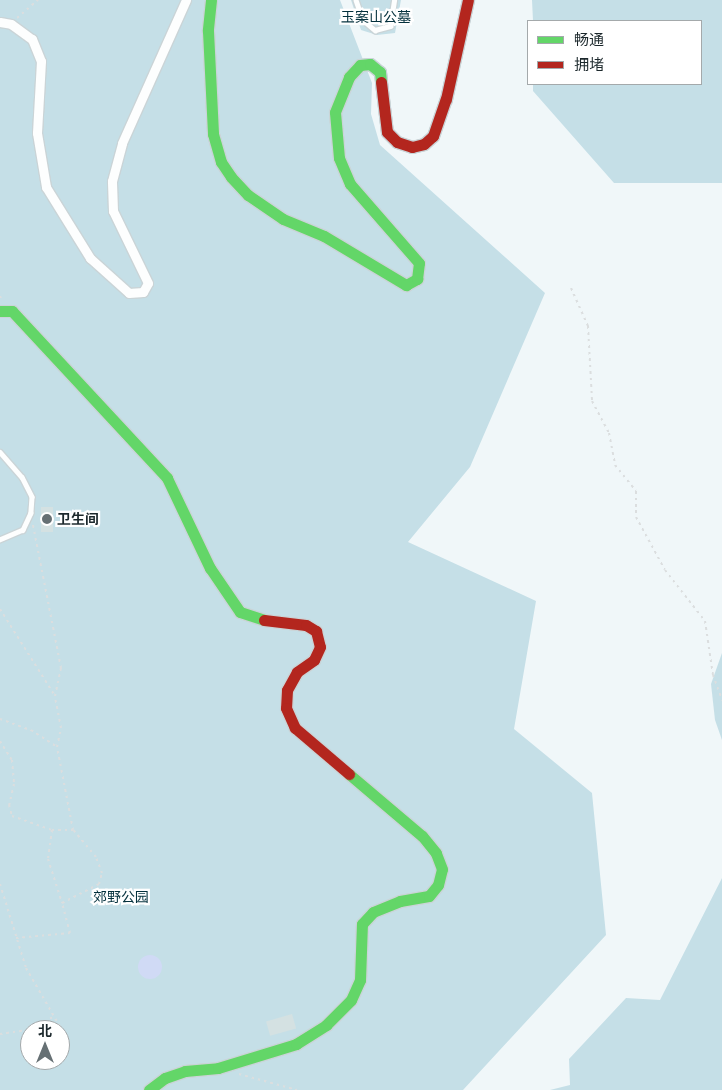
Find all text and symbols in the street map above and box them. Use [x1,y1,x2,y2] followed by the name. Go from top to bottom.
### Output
[341,9,411,25] park label: 玉案山公墓
[527,20,702,85] legend
[574,28,604,51] text: 畅通
[574,53,604,76] text: 拥堵
[57,511,99,527] place label: 卫生间
[41,513,53,525] marker: 卫生间
[93,889,149,905] park label: 郊野公园
[20,1020,70,1070] north arrow
[38,1020,52,1041] text: 北

